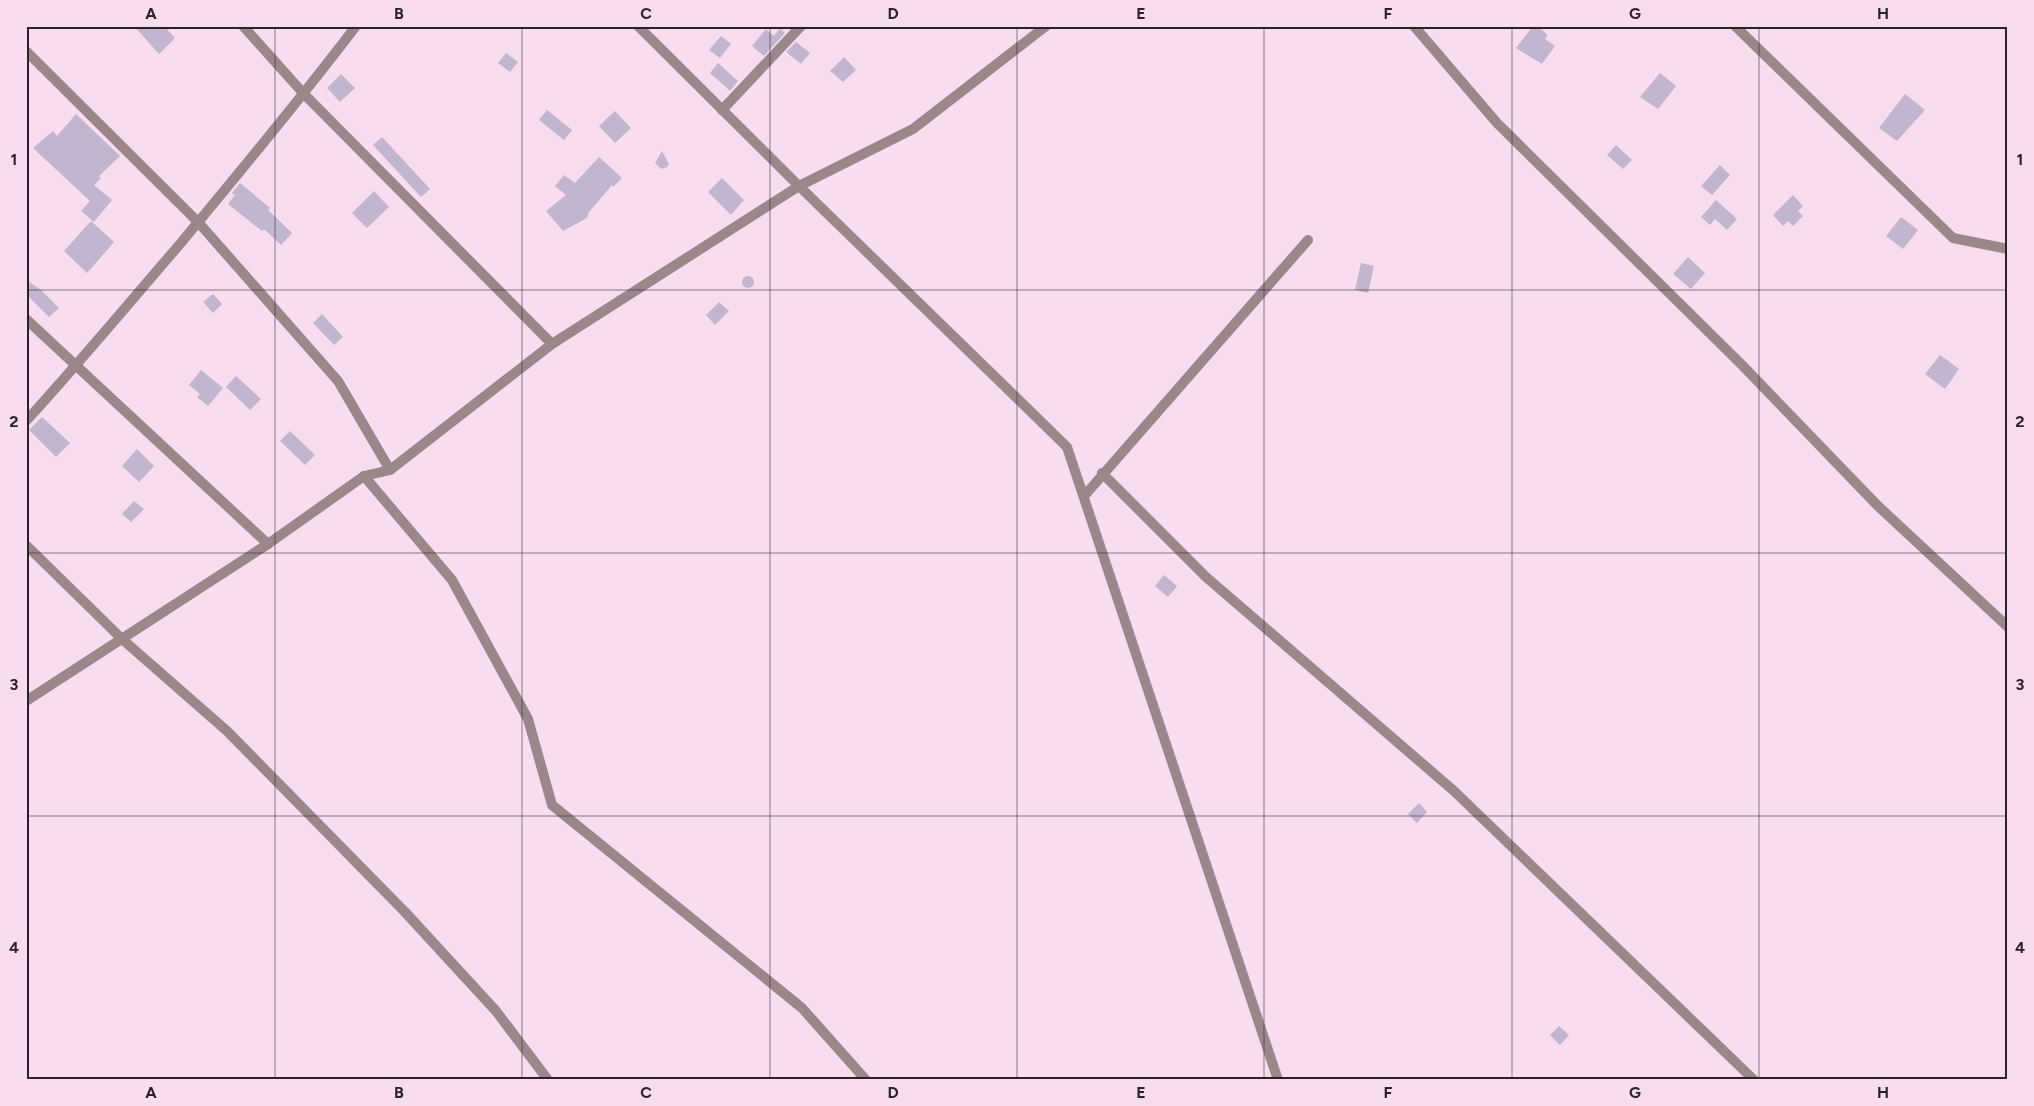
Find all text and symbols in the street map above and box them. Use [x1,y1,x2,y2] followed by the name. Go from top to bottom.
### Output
[145,4,157,23] text: A
[394,4,404,23] text: B
[640,4,652,23] text: C
[887,4,899,23] text: D
[1136,4,1146,23] text: E
[1384,4,1393,23] text: F
[1629,4,1641,23] text: G
[1877,4,1889,23] text: H
[11,150,17,169] text: 1
[2017,150,2023,169] text: 1
[9,412,19,431] text: 2
[2015,412,2025,431] text: 2
[10,675,19,694] text: 3
[2016,675,2025,694] text: 3
[9,938,19,957] text: 4
[2015,938,2025,957] text: 4
[145,1083,157,1102] text: A
[394,1083,404,1102] text: B
[640,1083,652,1102] text: C
[887,1083,899,1102] text: D
[1136,1083,1146,1102] text: E
[1384,1083,1393,1102] text: F
[1629,1083,1641,1102] text: G
[1877,1083,1889,1102] text: H

